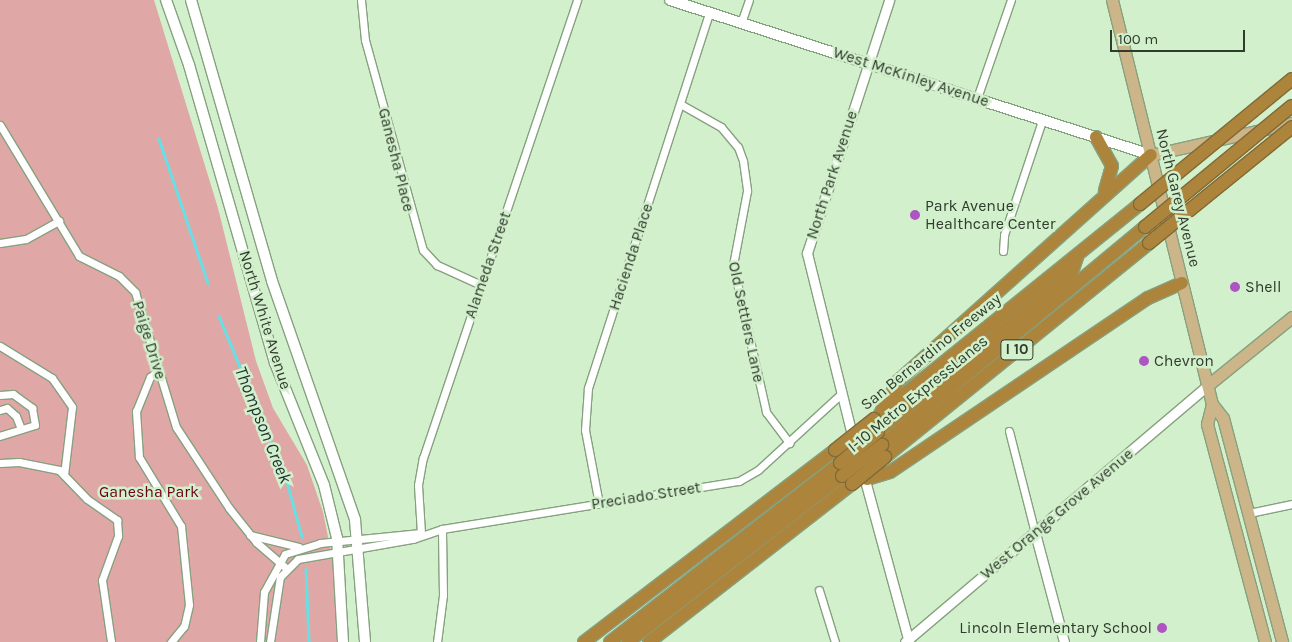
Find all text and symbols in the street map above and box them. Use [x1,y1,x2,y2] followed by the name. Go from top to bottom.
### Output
[1112,20,1247,52] scale bar
[1118,30,1158,48] text: 100 m
[831,43,991,111] street label: West McKinley Avenue
[374,106,418,214] street label: Ganesha Place
[802,108,862,242] street label: North Park Avenue
[1152,127,1204,269] street label: North Garey Avenue
[925,196,1055,234] place label: Park Avenue Healthcare Center
[605,201,657,313] street label: Hacienda Place
[461,209,515,321] street label: Alameda Street
[909,209,921,221] marker: Park Avenue Healthcare Center
[235,248,295,392] street label: North White Avenue
[724,260,768,384] street label: Old Settlers Lane
[1245,277,1282,297] place label: Shell
[1229,281,1241,293] marker: Shell
[857,289,1005,415] street label: San Bernardino Freeway
[128,299,170,381] street label: Paige Drive
[844,332,992,456] street label: I-10 Metro ExpressLanes
[1000,338,1034,362] road number: I 10
[1154,351,1214,371] place label: Chevron
[1138,355,1150,367] marker: Chevron
[230,363,296,487] water label: Thompson Creek
[977,444,1137,584] street label: West Orange Grove Avenue
[590,478,702,514] street label: Preciado Street
[99,482,199,502] park label: Ganesha Park
[959,618,1152,638] place label: Lincoln Elementary School
[1156,622,1168,634] marker: Lincoln Elementary School

